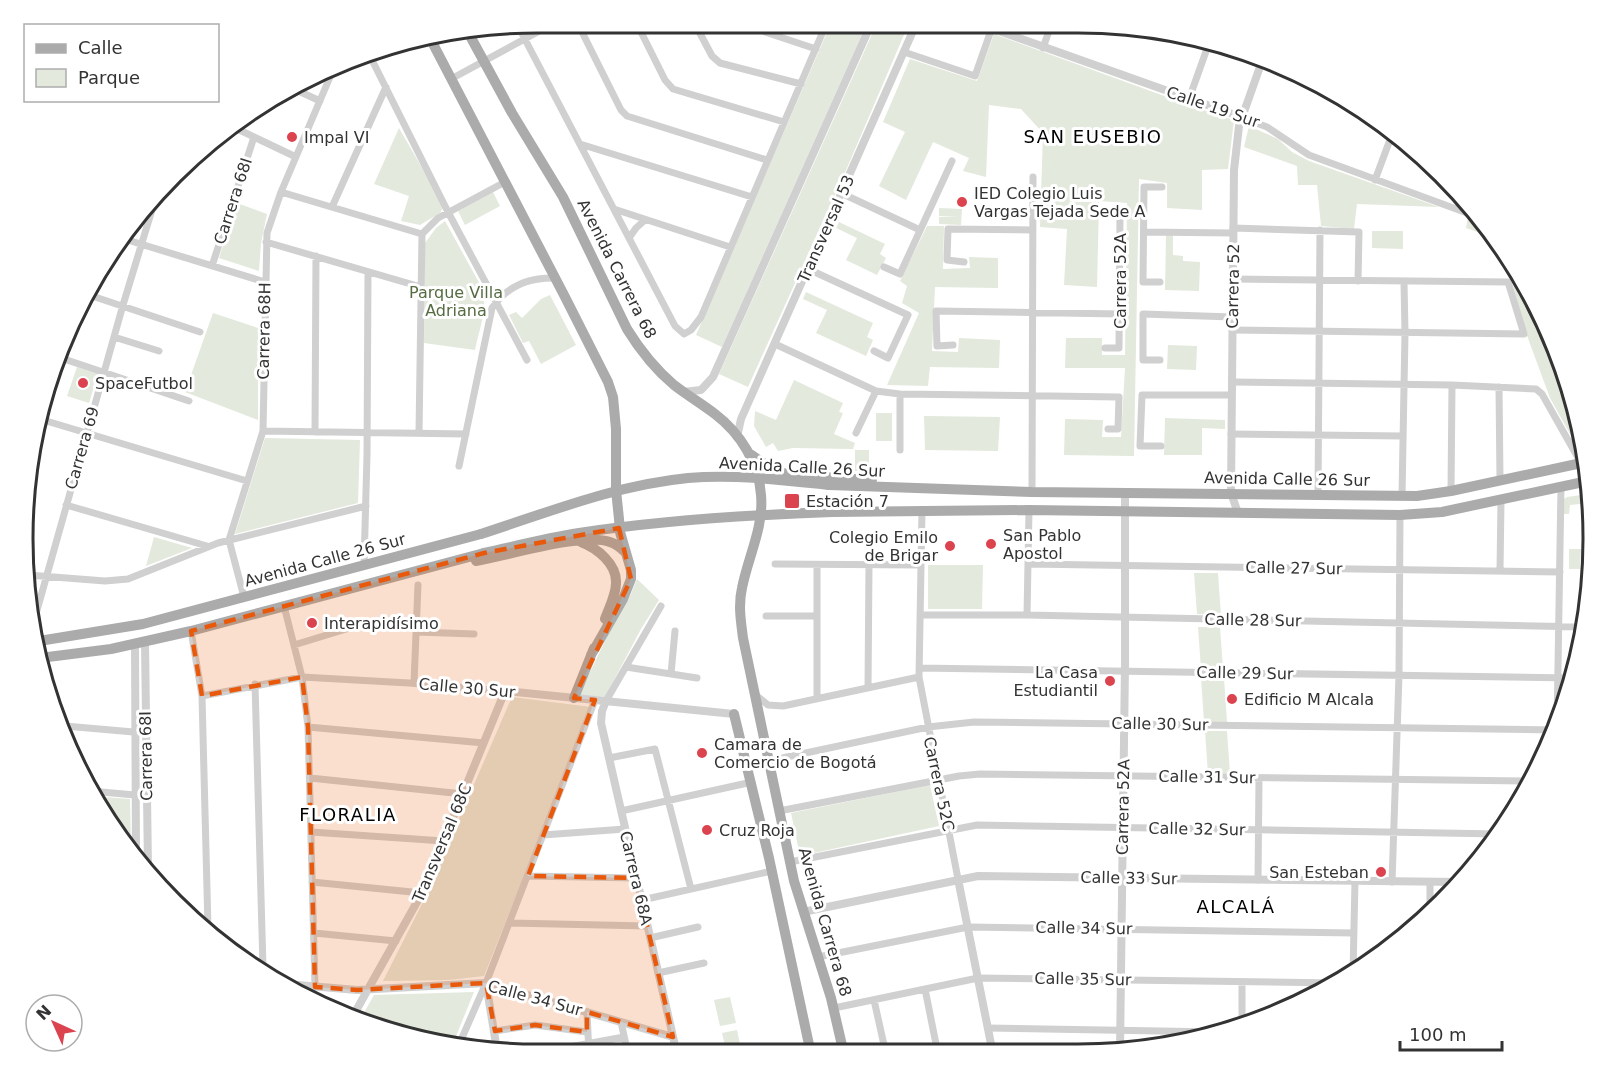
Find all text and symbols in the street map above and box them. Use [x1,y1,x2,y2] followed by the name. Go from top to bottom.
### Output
[24,24,219,102] legend
[78,37,123,58] text: Calle
[78,67,140,88] text: Parque
[1164,82,1262,132] street label: Calle 19 Sur
[1024,126,1162,147] district label: SAN EUSEBIO
[304,128,369,147] place label: Impal VI
[285,130,299,144] marker: Impal VI
[210,155,256,247] street label: Carrera 68I
[793,172,858,287] street label: Transversal 53
[974,184,1145,221] place label: IED Colegio Luis Vargas Tejada Sede A
[955,195,969,209] marker: IED Colegio Luis Vargas Tejada Sede A
[574,196,660,342] street label: Avenida Carrera 68
[1111,233,1130,329] street label: Carrera 52A
[1223,243,1243,329] street label: Carrera 52
[254,282,274,380] street label: Carrera 68H
[409,283,503,320] park label: Parque Villa Adriana
[95,374,193,393] place label: SpaceFutbol
[76,376,90,390] marker: SpaceFutbol
[61,404,103,492] street label: Carrera 69
[719,453,886,481] street label: Avenida Calle 26 Sur
[1204,468,1371,490] street label: Avenida Calle 26 Sur
[783,492,801,510] marker: Estación 7
[806,492,889,511] place label: Estación 7
[1003,526,1081,563] place label: San Pablo Apostol
[829,528,938,565] place label: Colegio Emilo de Brigar
[242,529,408,591] street label: Avenida Calle 26 Sur
[984,537,998,551] marker: San Pablo Apostol
[943,539,957,553] marker: Colegio Emilo de Brigar
[1245,558,1343,578] street label: Calle 27 Sur
[1204,610,1302,630] street label: Calle 28 Sur
[324,614,439,633] place label: Interapidísimo
[305,616,319,630] marker: Interapidísimo
[1013,663,1098,700] place label: La Casa Estudiantil
[1196,663,1294,683] street label: Calle 29 Sur
[418,674,517,702] street label: Calle 30 Sur
[1103,674,1117,688] marker: La Casa Estudiantil
[1244,690,1374,709] place label: Edificio M Alcala
[1225,692,1239,706] marker: Edificio M Alcala
[136,711,156,801] street label: Carrera 68I
[1111,714,1209,734] street label: Calle 30 Sur
[714,735,877,772] place label: Camara de Comercio de Bogotá
[920,735,958,833] street label: Carrera 52C
[695,746,709,760] marker: Camara de Comercio de Bogotá
[1113,759,1133,855] street label: Carrera 52A
[1158,767,1256,787] street label: Calle 31 Sur
[408,781,476,906] street label: Transversal 68C
[299,804,397,825] district label: FLORALIA
[1148,819,1246,839] street label: Calle 32 Sur
[719,821,795,840] place label: Cruz Roja
[700,823,714,837] marker: Cruz Roja
[616,829,656,927] street label: Carrera 68A
[795,845,855,999] street label: Avenida Carrera 68
[1269,863,1369,882] place label: San Esteban
[1374,865,1388,879] marker: San Esteban
[1080,868,1178,888] street label: Calle 33 Sur
[1197,896,1275,917] district label: ALCALÁ
[1035,918,1133,938] street label: Calle 34 Sur
[1034,969,1132,989] street label: Calle 35 Sur
[486,976,585,1020] street label: Calle 34 Sur
[24,993,84,1053] north arrow
[32,1001,55,1024] text: N
[1400,1014,1502,1052] scale bar
[1409,1024,1467,1045] text: 100 m

